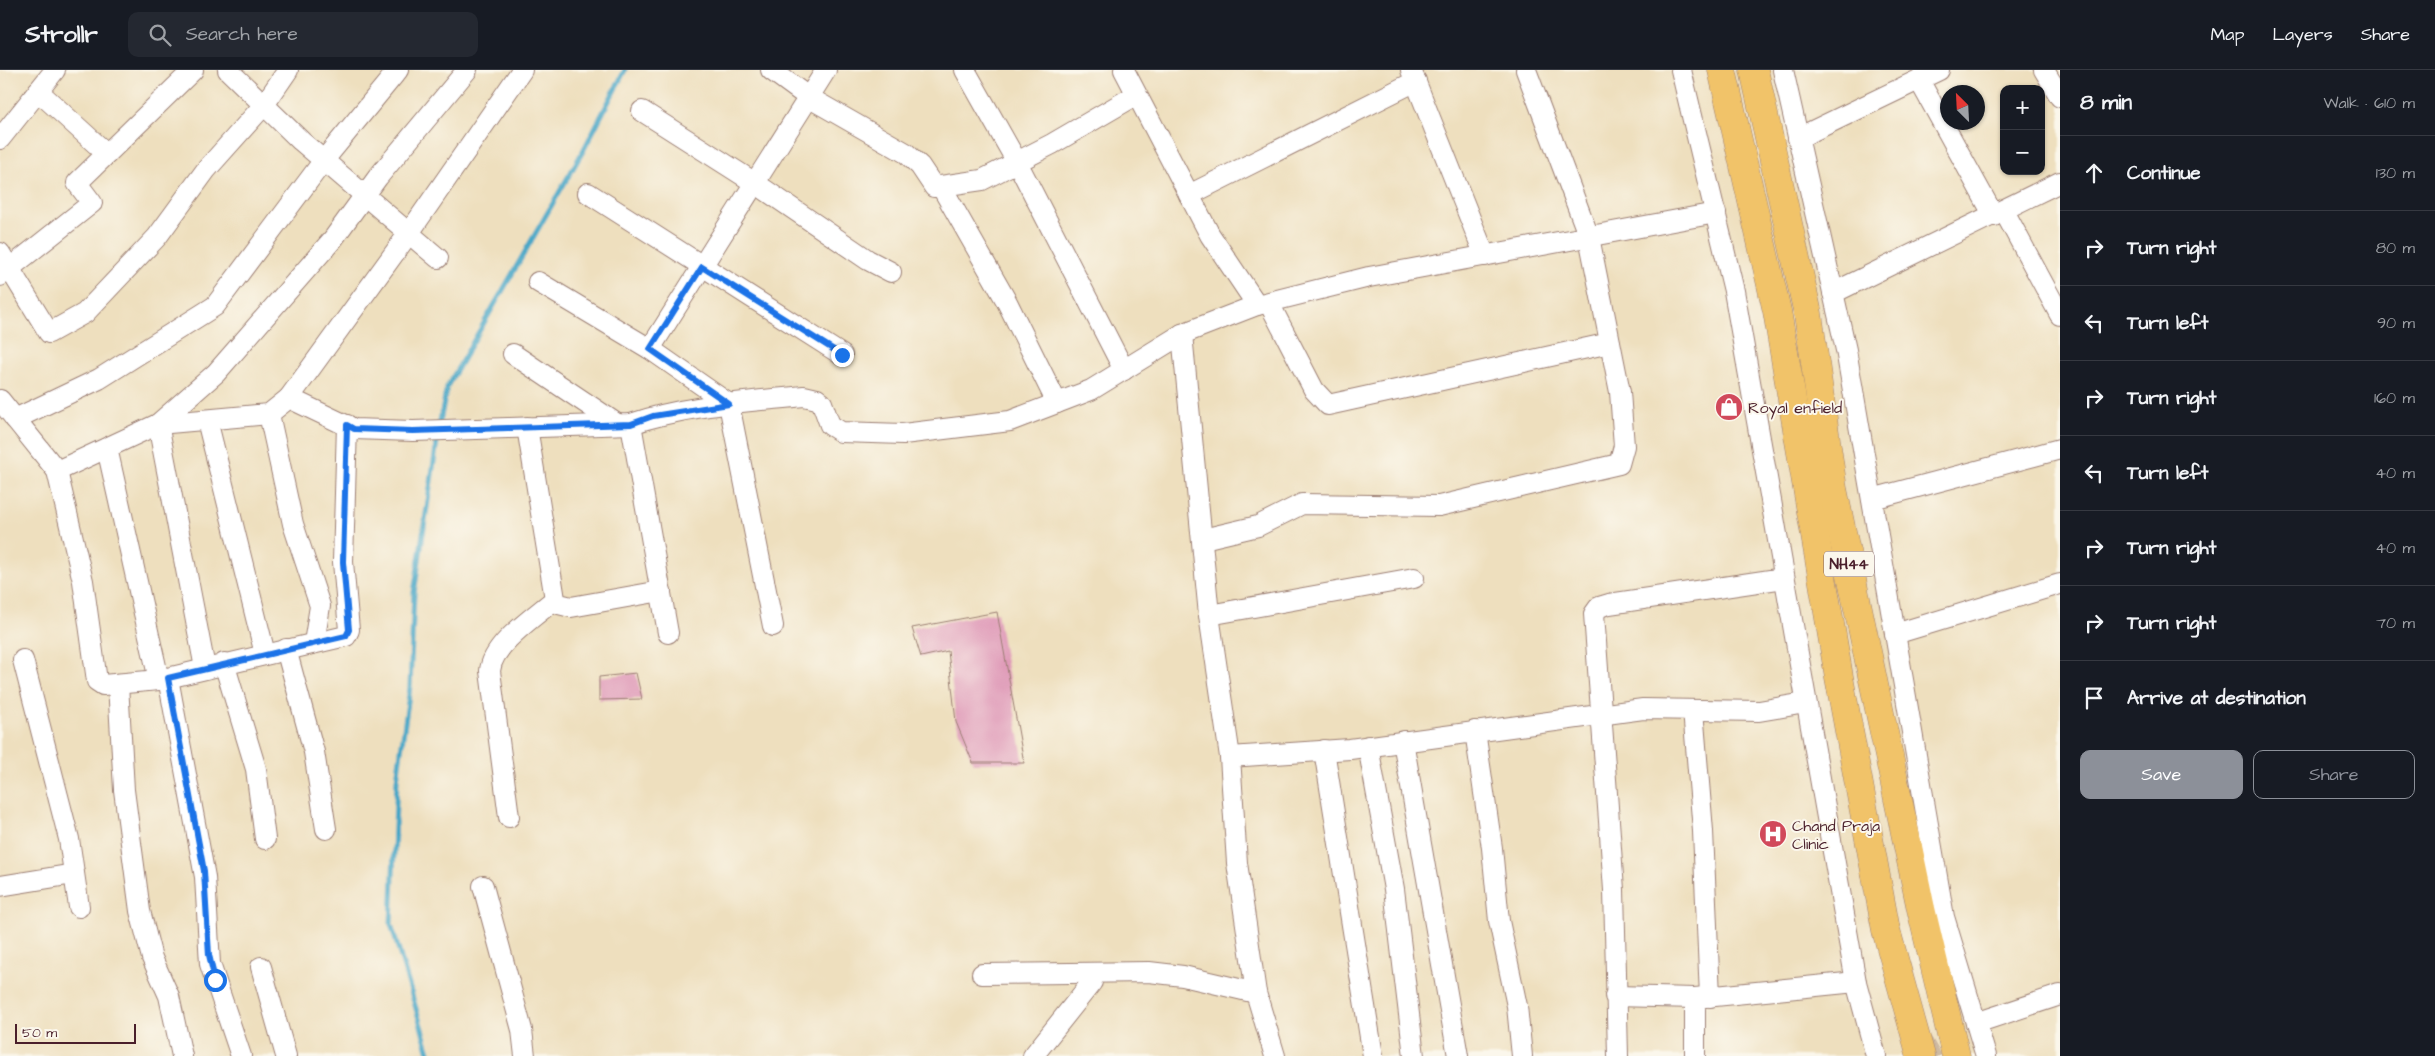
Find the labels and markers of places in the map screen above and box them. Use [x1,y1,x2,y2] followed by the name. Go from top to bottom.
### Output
[1714,392,1744,422] shop icon: Royal enfield
[1748,397,1842,420] place label: Royal enfield
[1792,815,1880,855] place label: Chand Praja Clinic
[1758,819,1788,849] hospital icon: Chand Praja Clinic

